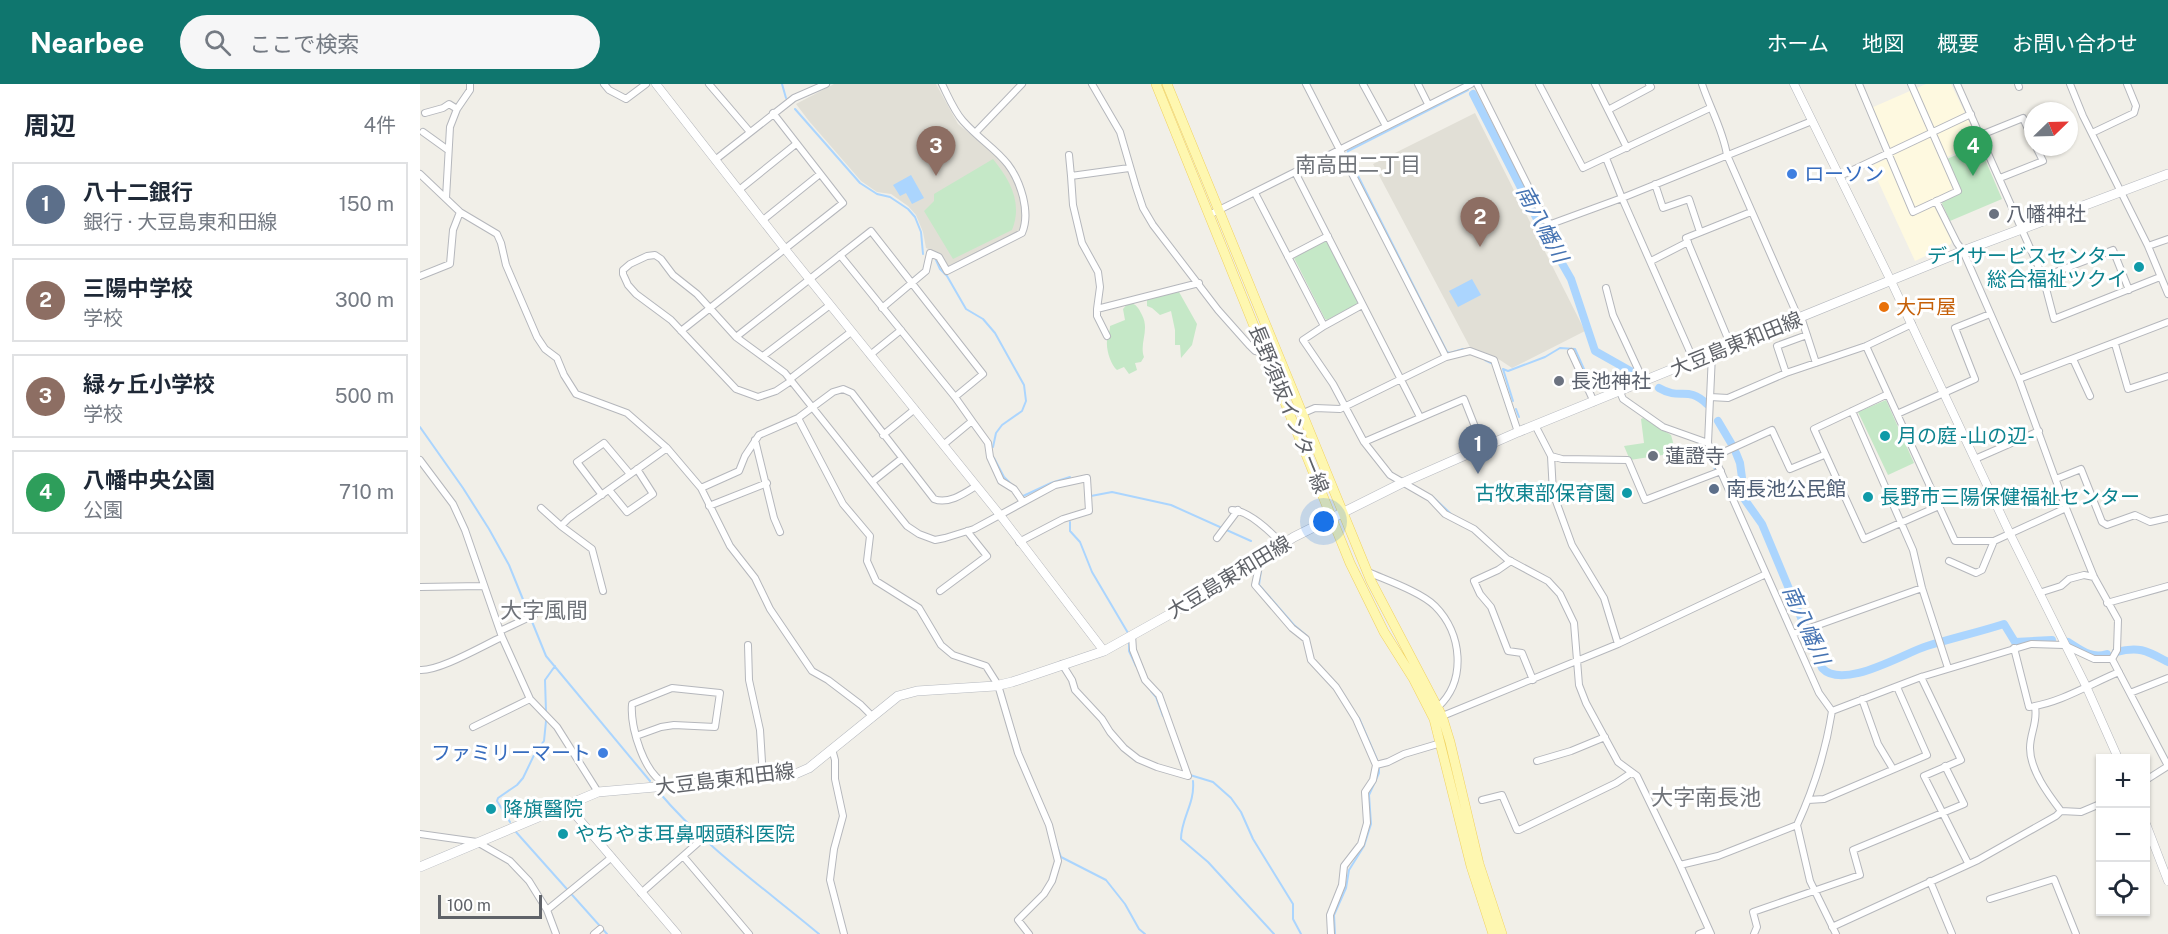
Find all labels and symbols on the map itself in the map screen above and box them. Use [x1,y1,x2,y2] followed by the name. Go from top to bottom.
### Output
[2024,102,2078,156] north arrow
[916,126,956,176] pin: 3
[1954,126,1992,176] pin: 4
[1295,152,1421,177] district label: 南高田二丁目
[1804,162,1884,186] place label: ローソン
[1785,167,1799,181] marker: ローソン
[1512,181,1574,268] water label: 南八幡川
[1460,198,1500,247] pin: 2
[2006,202,2086,226] place label: 八幡神社
[1987,207,2001,221] marker: 八幡神社
[1927,244,2127,291] place label: デイサービスセンター 総合福祉ツクイ
[2132,260,2146,274] marker: デイサービスセンター 総合福祉ツクイ
[1896,295,1956,319] place label: 大戸屋
[1877,300,1891,314] marker: 大戸屋
[1667,307,1805,381] street label: 大豆島東和田線
[1244,321,1334,497] street label: 長野須坂インター線
[1571,369,1651,393] place label: 長池神社
[1552,374,1566,388] marker: 長池神社
[1458,424,1498,474] pin: 1
[1897,424,2035,448] place label: 月の庭 -山の辺-
[1878,429,1892,443] marker: 月の庭 -山の辺-
[1665,444,1725,468] place label: 蓮證寺
[1646,449,1660,463] marker: 蓮證寺
[1726,477,1846,501] place label: 南長池公民館
[1475,481,1615,505] place label: 古牧東部保育園
[1707,482,1721,496] marker: 南長池公民館
[1880,485,2140,509] place label: 長野市三陽保健福祉センター
[1620,486,1634,500] marker: 古牧東部保育園
[1861,490,1875,504] marker: 長野市三陽保健福祉センター
[1309,507,1338,536] your location
[1163,531,1295,623] street label: 大豆島東和田線
[1778,581,1836,670] water label: 南八幡川
[500,597,588,623] district label: 大字風間
[431,741,591,765] place label: ファミリーマート
[596,746,610,760] marker: ファミリーマート
[654,759,796,799] street label: 大豆島東和田線
[1651,784,1761,810] district label: 大字南長池
[503,797,583,821] place label: 降旗醫院
[484,802,498,816] marker: 降旗醫院
[575,822,795,846] place label: やちやま耳鼻咽頭科医院
[556,827,570,841] marker: やちやま耳鼻咽頭科医院
[438,892,542,920] scale bar

